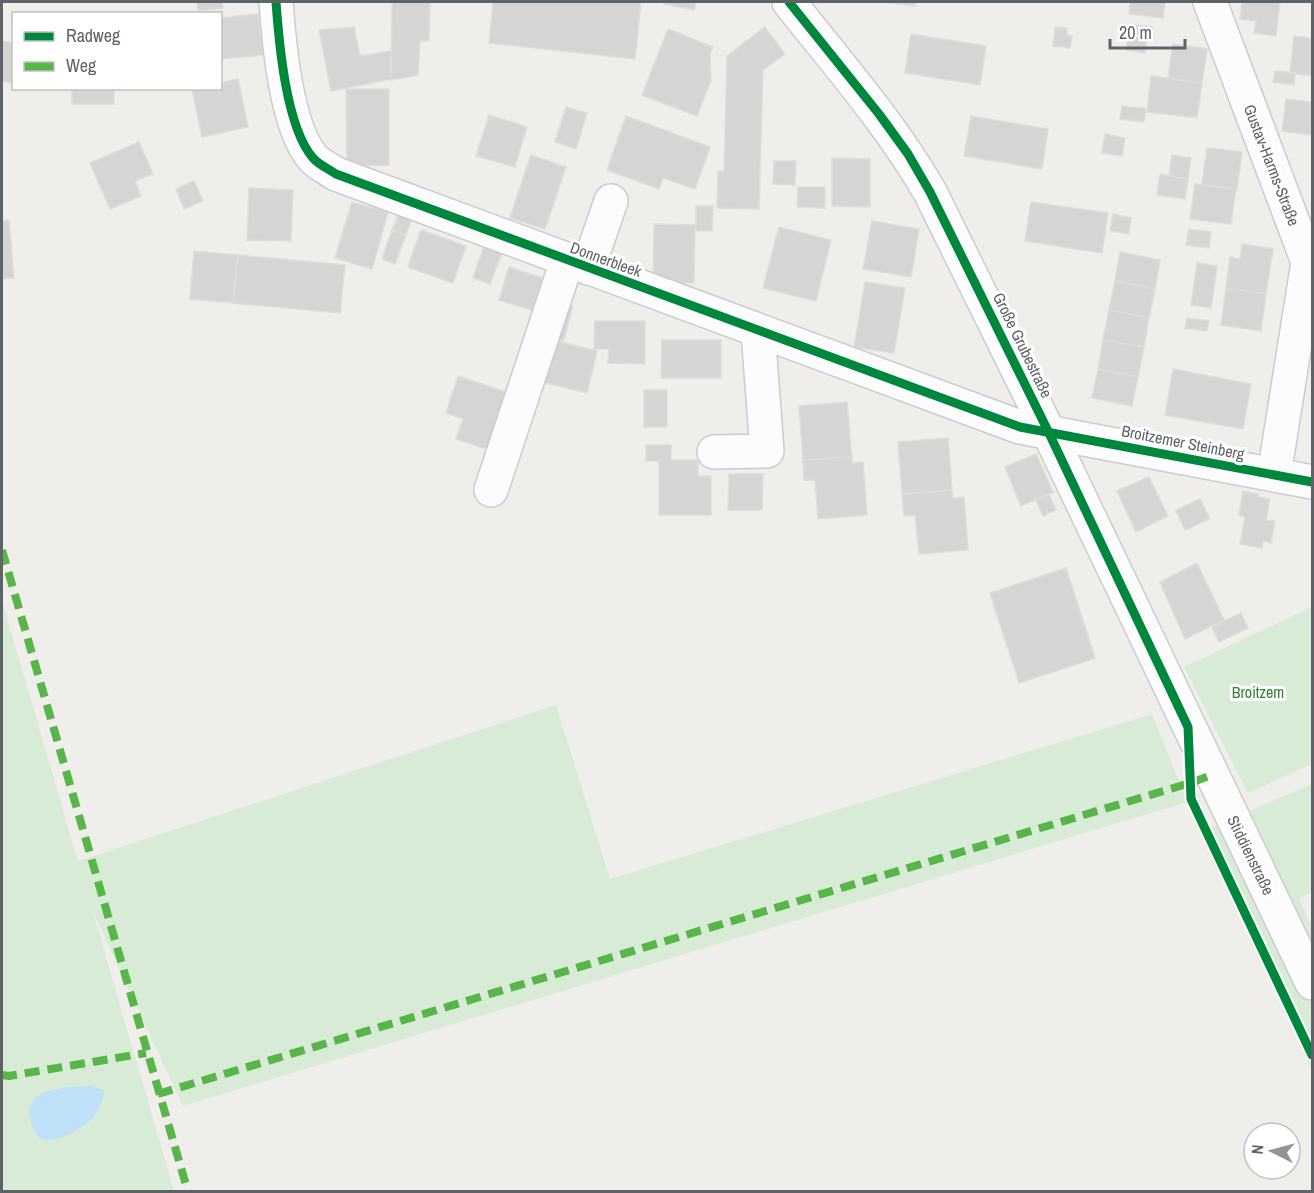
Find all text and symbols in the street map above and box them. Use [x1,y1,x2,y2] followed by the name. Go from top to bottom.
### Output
[12,12,222,90] legend
[1110,12,1185,50] scale bar
[1119,20,1152,45] text: 20 m
[66,23,121,48] text: Radweg
[66,53,97,78] text: Weg
[1239,101,1305,229] street label: Gustav-Harms-Straße
[567,236,645,282] street label: Donnerbleek
[988,289,1058,401] street label: Große Grubestraße
[1120,419,1247,465] street label: Broitzemer Steinberg
[1232,681,1284,703] park label: Broitzem
[1222,811,1280,899] street label: Stiddienstraße
[1242,1121,1302,1181] north arrow
[1246,1144,1269,1155] text: N

